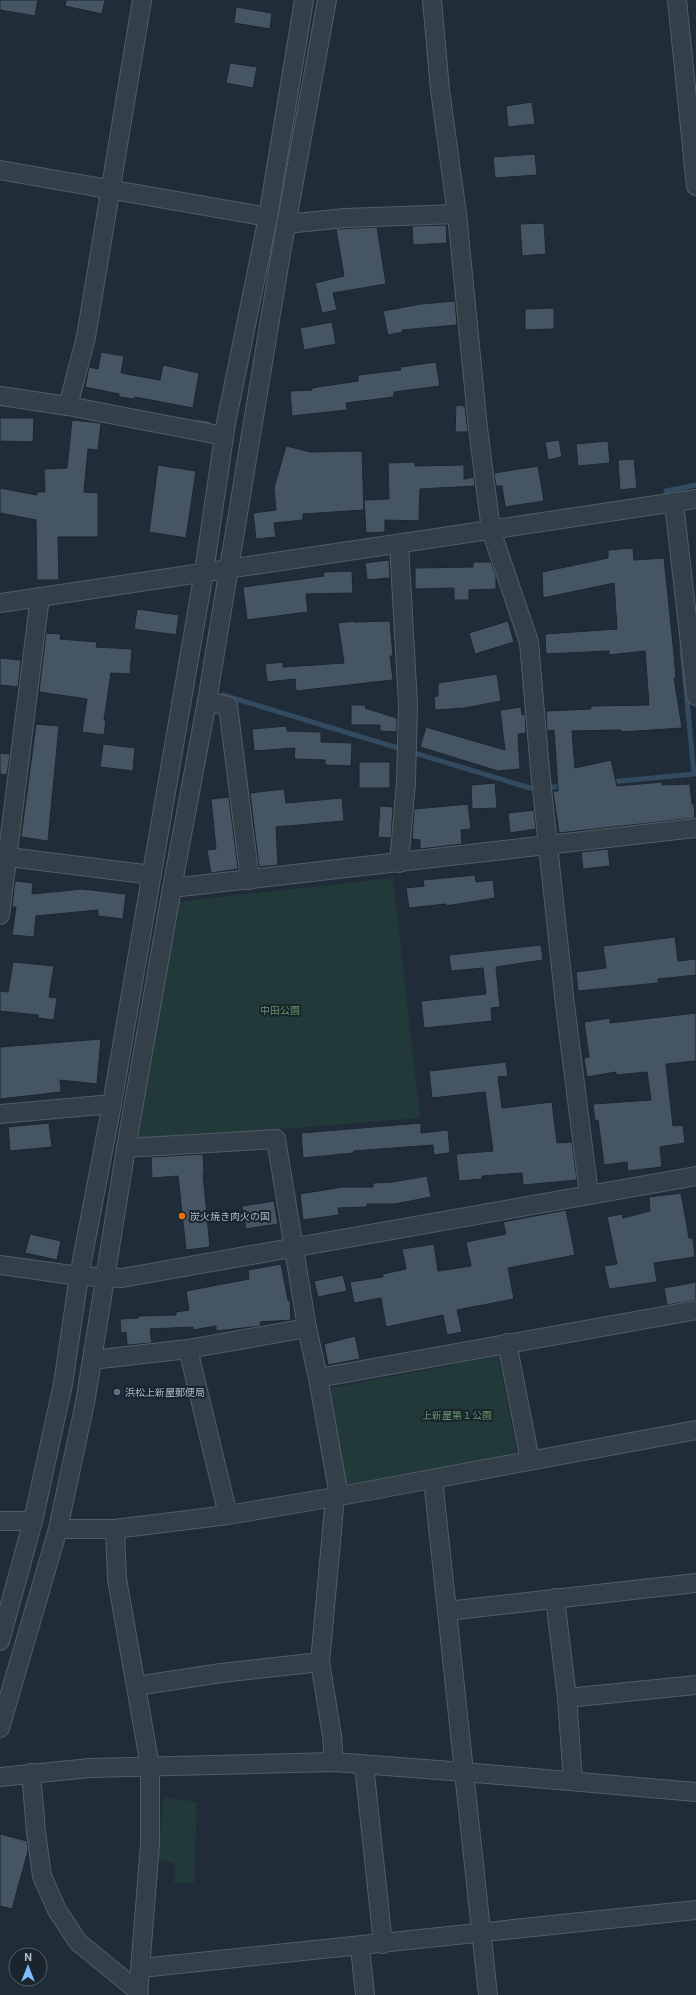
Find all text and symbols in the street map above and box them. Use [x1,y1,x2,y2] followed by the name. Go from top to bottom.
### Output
[260,1005,300,1016] park label: 中田公園
[177,1211,187,1221] marker: 炭火焼き肉火の国
[190,1211,270,1222] place label: 炭火焼き肉火の国
[112,1387,122,1397] marker: 浜松上新屋郵便局
[125,1387,205,1398] place label: 浜松上新屋郵便局
[422,1410,492,1421] park label: 上新屋第１公園
[8,1947,48,1987] north arrow
[24,1951,32,1964] text: N

